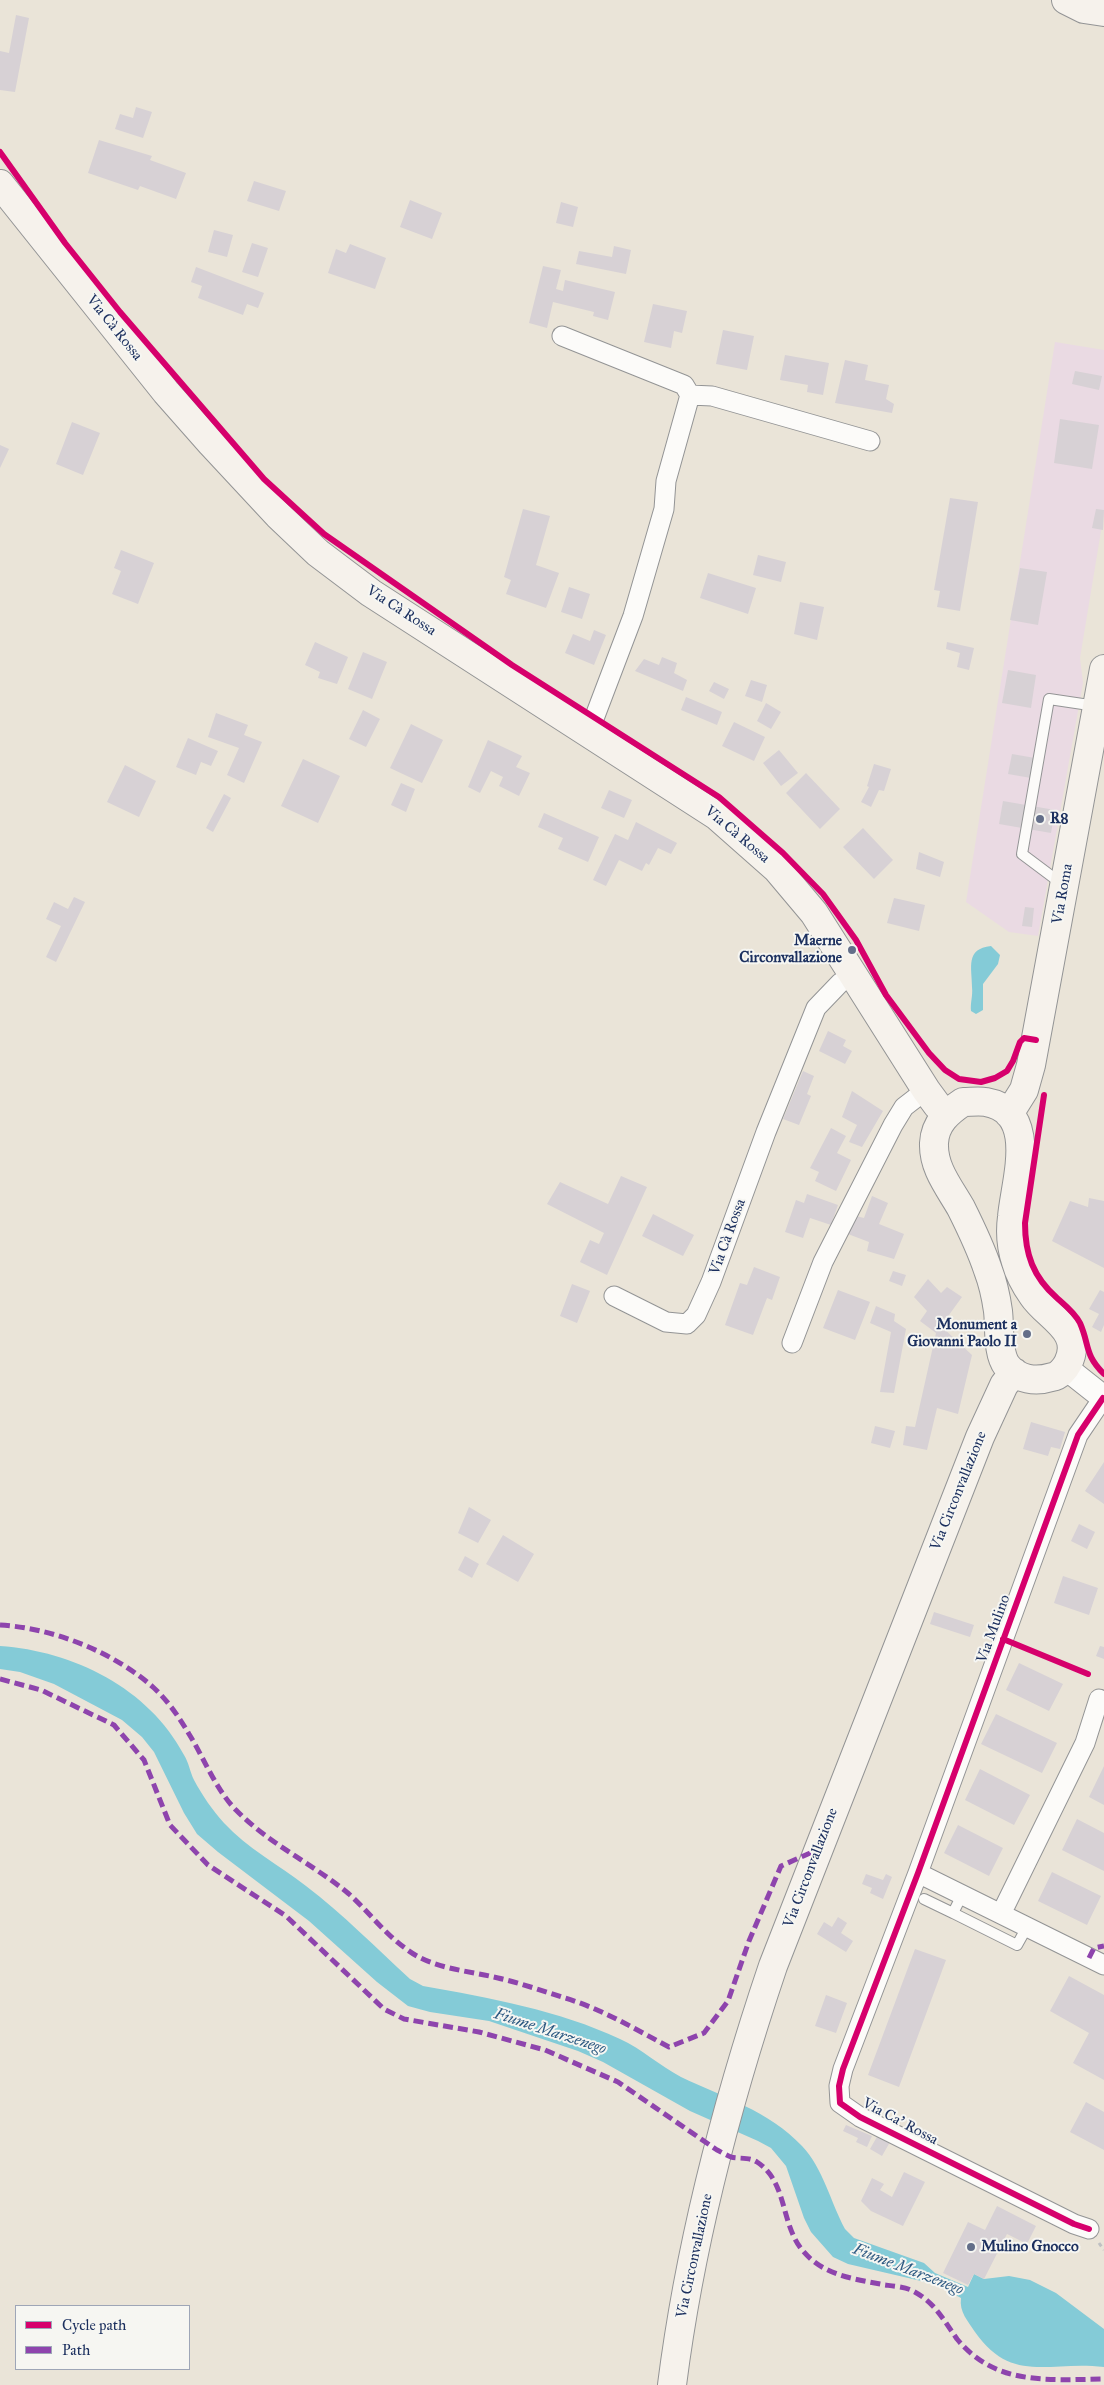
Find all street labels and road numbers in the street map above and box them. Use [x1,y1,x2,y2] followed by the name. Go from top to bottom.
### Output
[82,292,146,364] street label: Via Cà Rossa
[363,582,439,640] street label: Via Cà Rossa
[701,803,773,867] street label: Via Cà Rossa
[1049,862,1077,926] street label: Via Roma
[706,1197,750,1277] street label: Via Cà Rossa
[927,1429,991,1553] street label: Via Circonvallazione
[973,1592,1015,1666] street label: Via Mulino
[780,1806,842,1930] street label: Via Circonvallazione
[859,2095,941,2149] street label: Via Ca' Rossa
[673,2192,717,2320] street label: Via Circonvallazione

